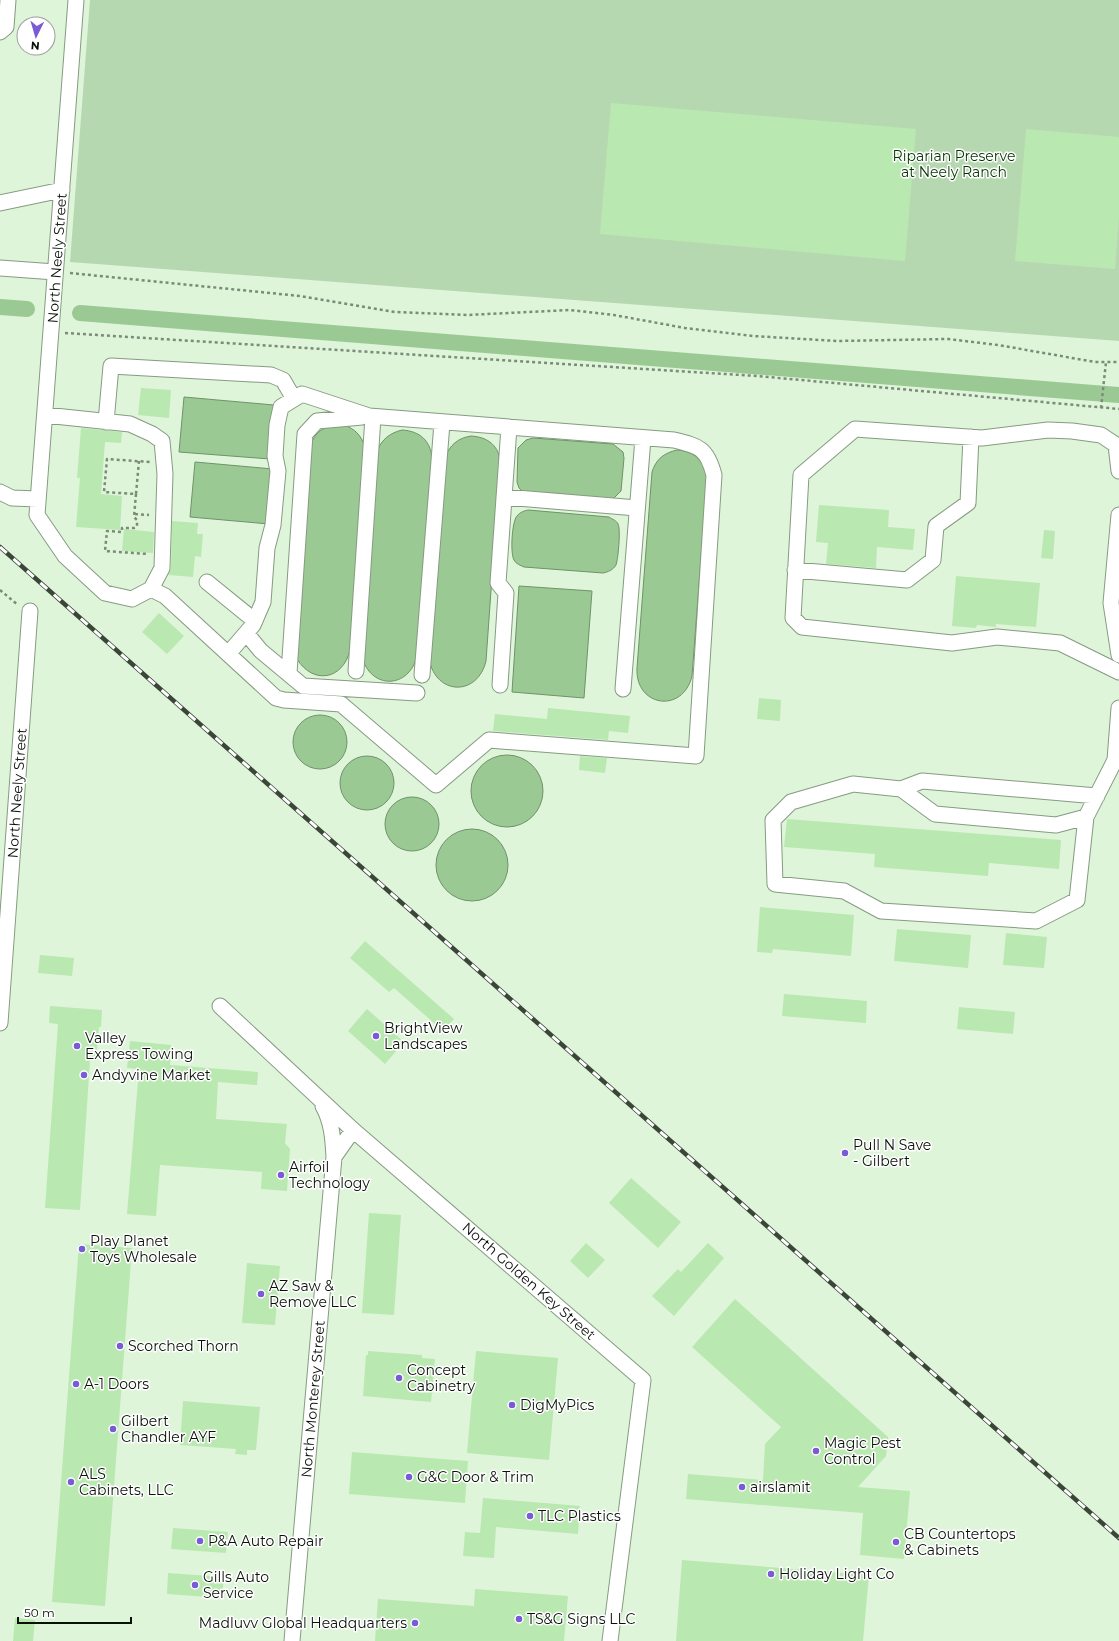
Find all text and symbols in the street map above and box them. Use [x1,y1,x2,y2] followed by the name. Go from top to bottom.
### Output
[16,16,56,56] north arrow
[30,39,40,53] text: N
[893,147,1015,181] park label: Riparian Preserve at Neely Ranch
[43,192,71,324] street label: North Neely Street
[3,727,31,859] street label: North Neely Street
[384,1019,467,1053] place label: BrightView Landscapes
[85,1029,193,1063] place label: Valley Express Towing
[371,1031,381,1041] marker: BrightView Landscapes
[72,1041,82,1051] marker: Valley Express Towing
[92,1066,211,1084] place label: Andyvine Market
[79,1070,89,1080] marker: Andyvine Market
[853,1136,931,1170] place label: Pull N Save - Gilbert
[840,1148,850,1158] marker: Pull N Save - Gilbert
[289,1158,370,1192] place label: Airfoil Technology
[276,1170,286,1180] marker: Airfoil Technology
[459,1218,600,1344] street label: North Golden Key Street
[90,1232,197,1266] place label: Play Planet Toys Wholesale
[77,1244,87,1254] marker: Play Planet Toys Wholesale
[269,1277,357,1311] place label: AZ Saw & Remove LLC
[256,1289,266,1299] marker: AZ Saw & Remove LLC
[297,1319,329,1478] street label: North Monterey Street
[128,1337,239,1355] place label: Scorched Thorn
[115,1341,125,1351] marker: Scorched Thorn
[407,1361,475,1395] place label: Concept Cabinetry
[394,1373,404,1383] marker: Concept Cabinetry
[84,1375,149,1393] place label: A-1 Doors
[71,1379,81,1389] marker: A-1 Doors
[520,1396,595,1414] place label: DigMyPics
[507,1400,517,1410] marker: DigMyPics
[121,1412,216,1446] place label: Gilbert Chandler AYF
[108,1424,118,1434] marker: Gilbert Chandler AYF
[824,1434,902,1468] place label: Magic Pest Control
[811,1446,821,1456] marker: Magic Pest Control
[79,1465,174,1499] place label: ALS Cabinets, LLC
[417,1468,534,1486] place label: G&C Door & Trim
[404,1472,414,1482] marker: G&C Door & Trim
[66,1477,76,1487] marker: ALS Cabinets, LLC
[750,1478,811,1496] place label: airslamit
[737,1482,747,1492] marker: airslamit
[538,1507,621,1525] place label: TLC Plastics
[525,1511,535,1521] marker: TLC Plastics
[904,1525,1016,1559] place label: CB Countertops & Cabinets
[208,1532,324,1550] place label: P&A Auto Repair
[195,1536,205,1546] marker: P&A Auto Repair
[891,1537,901,1547] marker: CB Countertops & Cabinets
[779,1565,894,1583] place label: Holiday Light Co
[203,1568,269,1602] place label: Gills Auto Service
[766,1569,776,1579] marker: Holiday Light Co
[190,1580,200,1590] marker: Gills Auto Service
[18,1599,131,1625] scale bar
[24,1605,55,1620] text: 50 m
[527,1610,636,1628] place label: TS&G Signs LLC
[199,1614,407,1632] place label: Madluvv Global Headquarters
[514,1614,524,1624] marker: TS&G Signs LLC
[410,1618,420,1628] marker: Madluvv Global Headquarters

